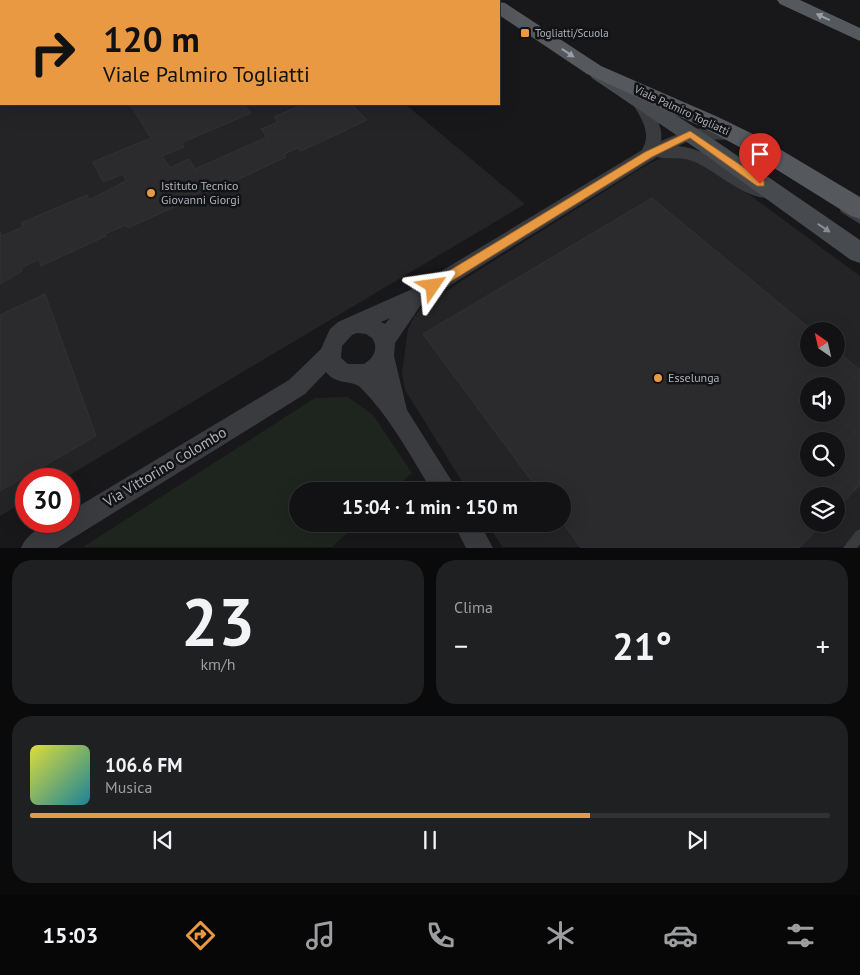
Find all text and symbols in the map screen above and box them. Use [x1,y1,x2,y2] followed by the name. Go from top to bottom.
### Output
[816,13,830,21] one-way arrow
[103,16,200,62] text: 120 m
[20,20,85,85] icon: right
[535,26,609,40] place label: Togliatti/Scuola
[519,27,531,39] marker: Togliatti/Scuola
[562,48,575,58] one-way arrow
[103,60,310,88] text: Viale Palmiro Togliatti
[631,81,732,138] street label: Viale Palmiro Togliatti
[739,133,781,184] pin
[746,140,774,168] icon: arrive
[161,178,240,207] place label: Istituto Tecnico Giovanni Giorgi
[145,187,157,199] marker: Istituto Tecnico Giovanni Giorgi
[817,223,831,233] one-way arrow
[406,259,458,311] position arrow
[800,322,845,368] north arrow
[800,322,845,532] map controls
[668,370,720,385] place label: Esselunga
[652,372,664,384] marker: Esselunga
[800,377,845,422] button: sound
[99,422,230,511] street label: Via Vittorino Colombo
[800,432,845,477] button: search
[15,468,80,533] speed limit sign: 30
[800,487,845,532] button: layers
[342,495,518,519] text: 15:04 · 1 min · 150 m
[181,579,255,663] text: 23
[454,597,493,617] text: Clima
[612,621,672,670] text: 21°
[454,627,468,664] text: −
[816,627,830,664] text: +
[200,654,236,674] text: km/h
[105,753,182,777] text: 106.6 FM
[105,777,152,797] text: Musica
[149,826,177,854] icon: previous
[416,826,444,854] icon: pause
[683,826,711,854] icon: next
[183,918,218,953] icon: directions
[303,918,338,953] icon: music
[423,918,458,953] icon: phone
[543,918,578,953] icon: climate
[663,918,698,953] icon: car
[783,918,818,953] icon: filters
[42,921,98,949] text: 15:03

